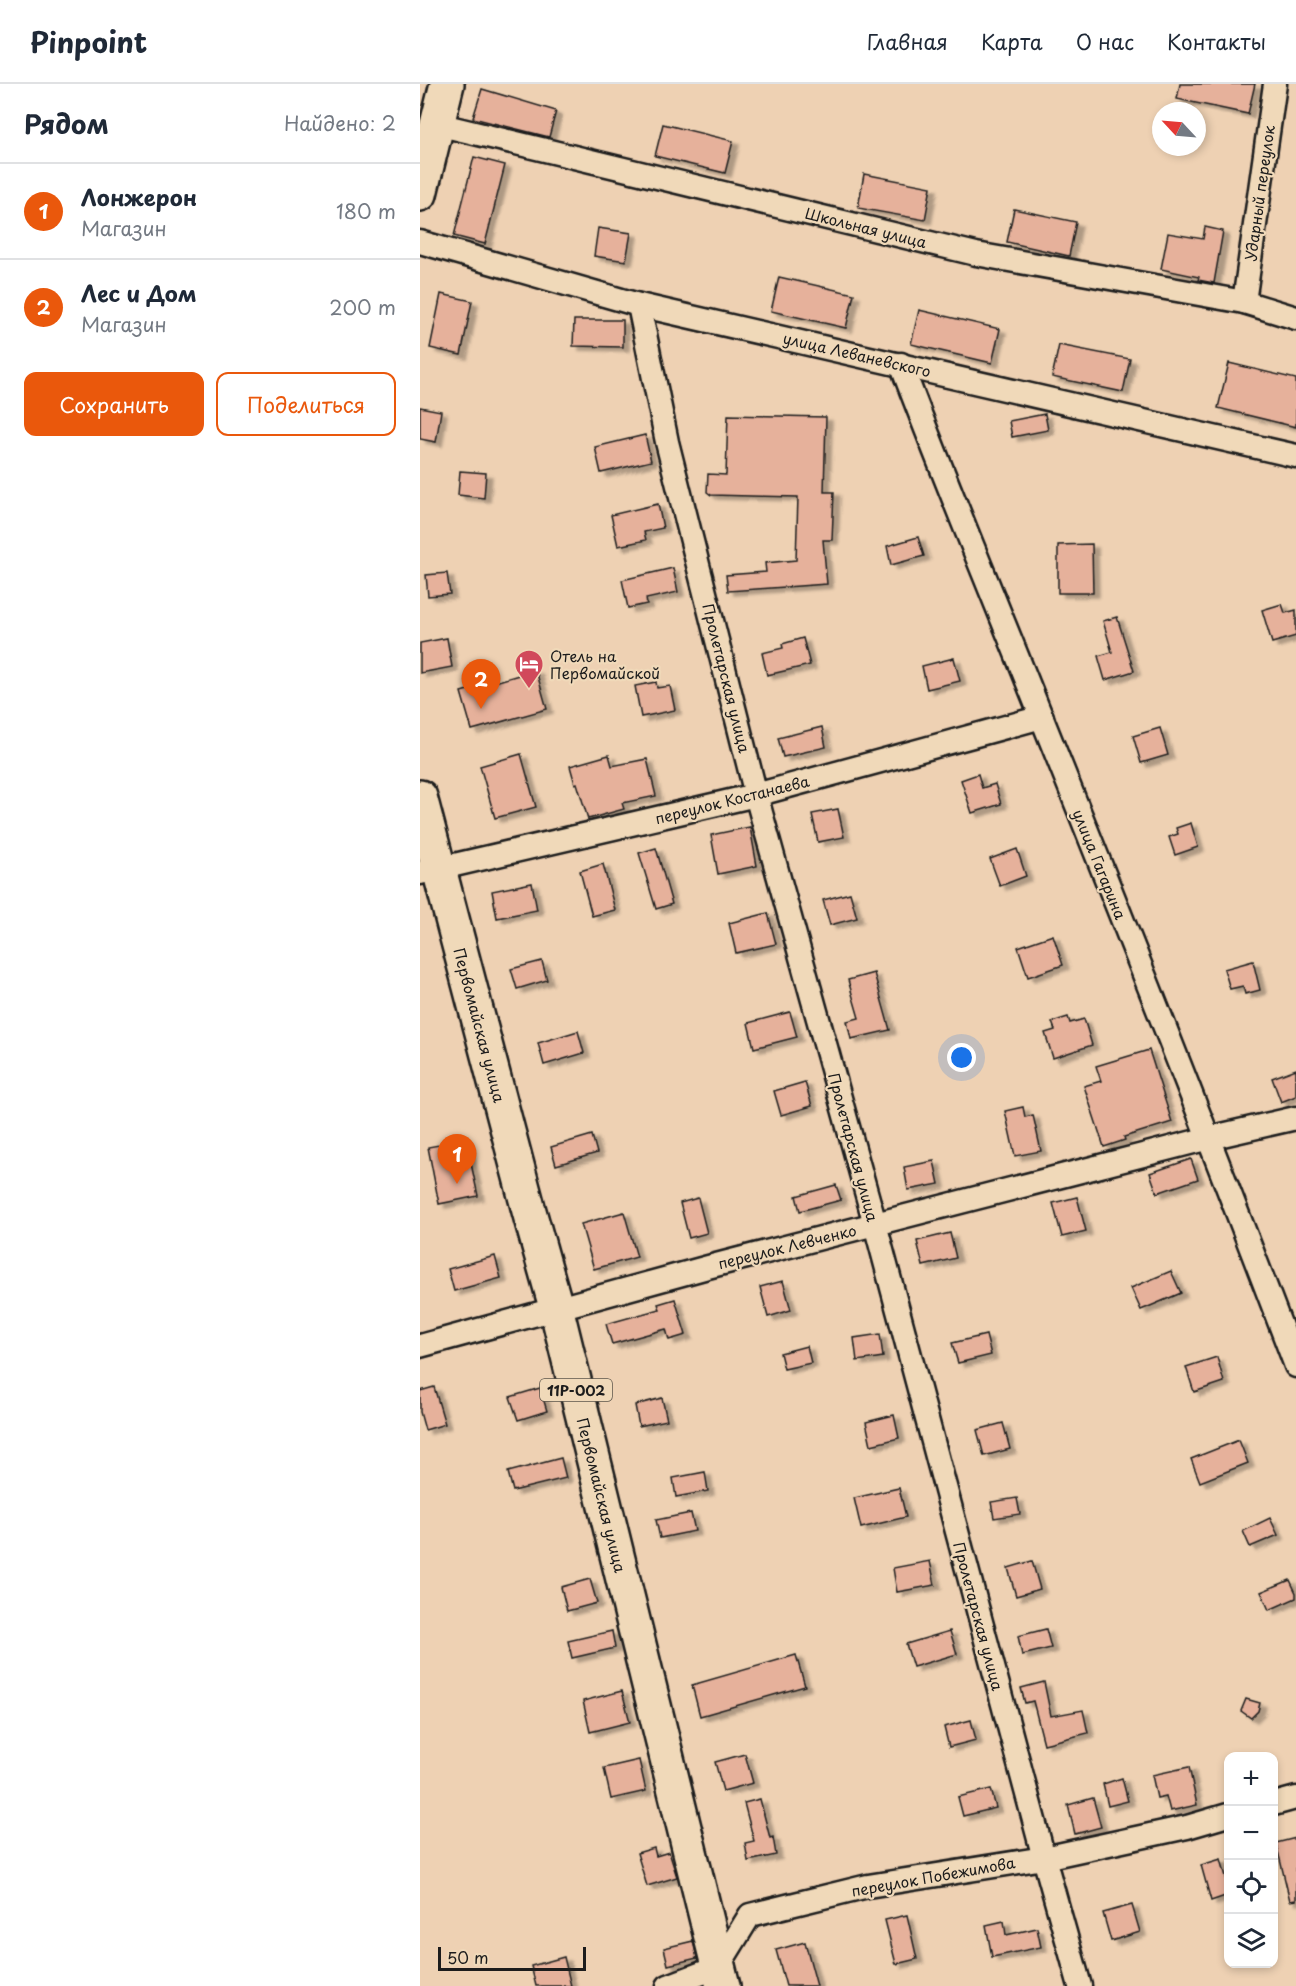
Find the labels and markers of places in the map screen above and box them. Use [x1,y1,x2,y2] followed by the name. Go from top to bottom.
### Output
[550,644,660,684] place label: Отель на Первомайской
[513,648,545,690] hotel icon: Отель на Первомайской
[462,660,500,709] pin: 2
[438,1134,477,1184] pin: 1

